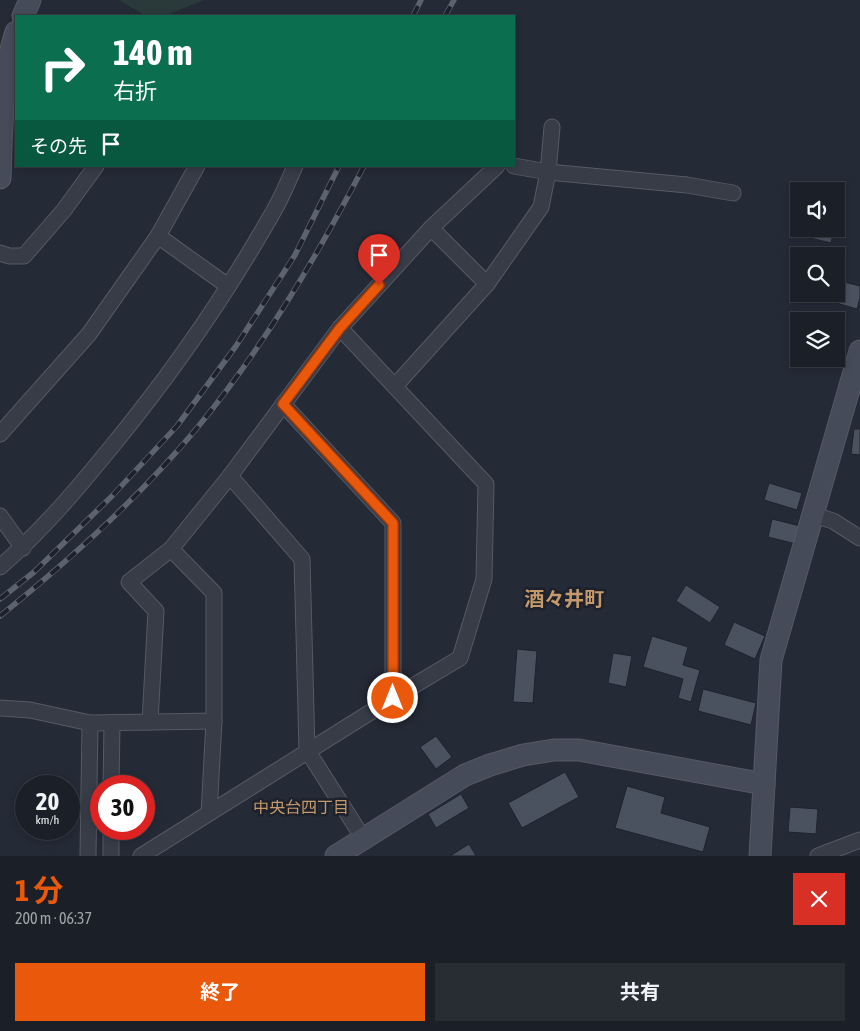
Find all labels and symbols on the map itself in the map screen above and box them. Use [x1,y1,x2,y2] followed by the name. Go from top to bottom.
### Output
[358,234,400,285] pin
[524,587,604,610] district label: 酒々井町
[366,671,418,723] position arrow
[90,775,155,840] speed limit sign: 30
[253,798,349,816] district label: 中央台四丁目

